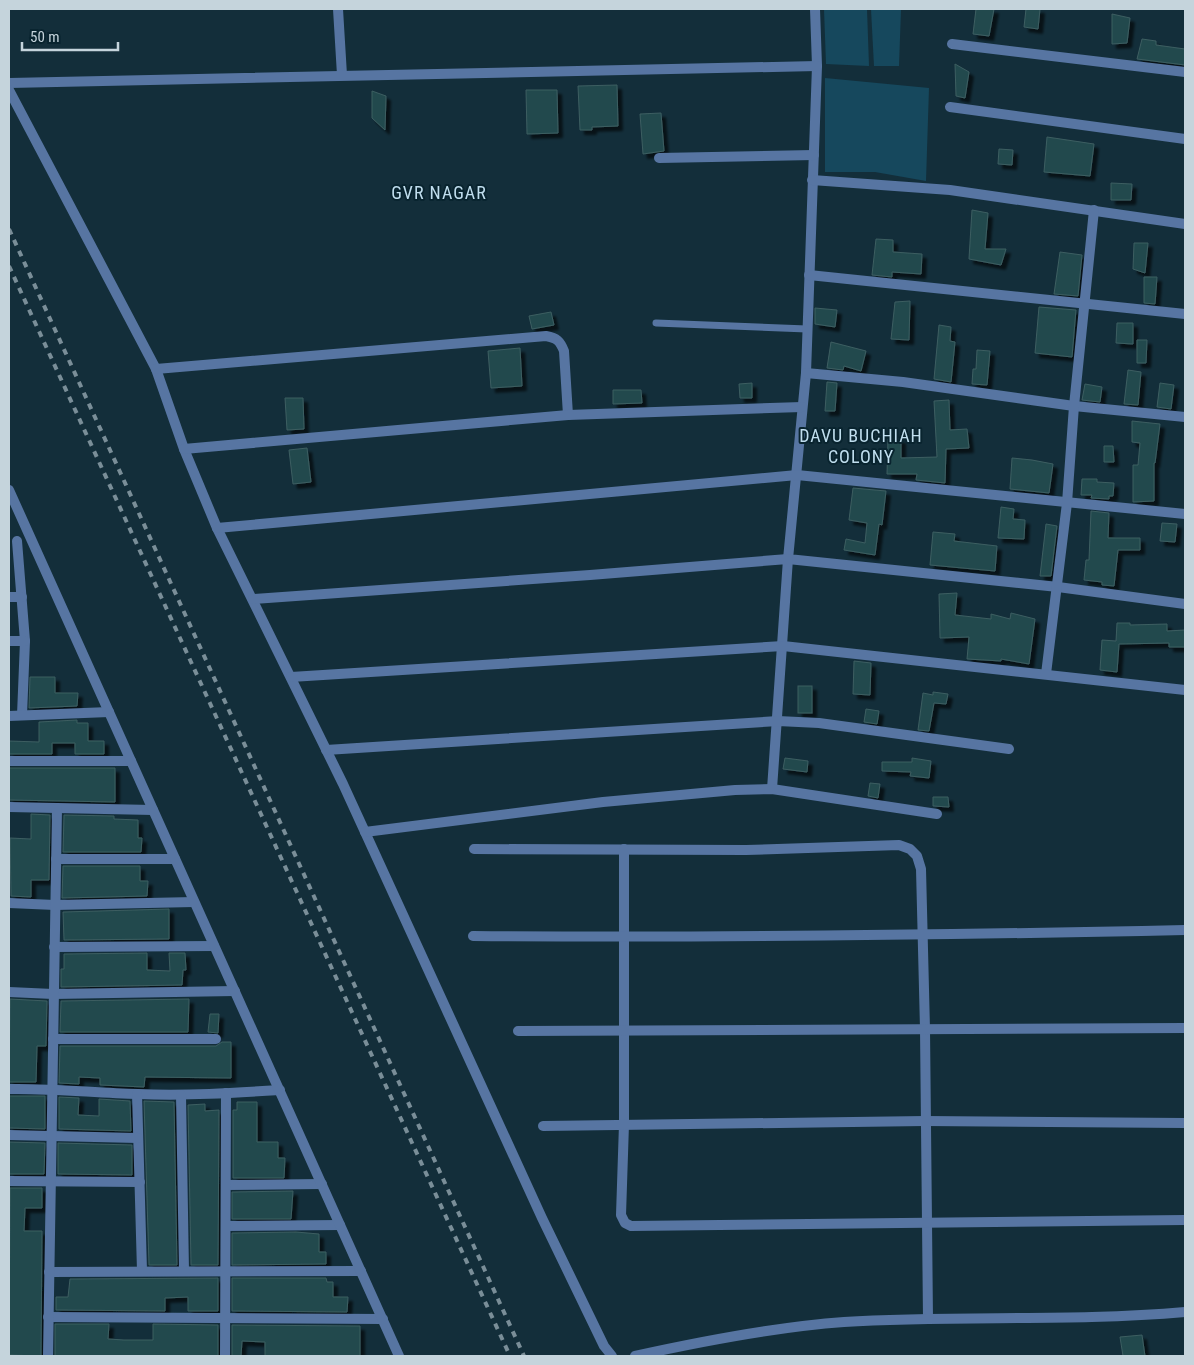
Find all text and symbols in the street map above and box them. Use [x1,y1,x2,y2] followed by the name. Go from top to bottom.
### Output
[22,20,119,52] scale bar
[30,28,60,46] text: 50 m
[391,182,487,203] district label: GVR NAGAR
[799,425,923,467] district label: DAVU BUCHIAH COLONY

